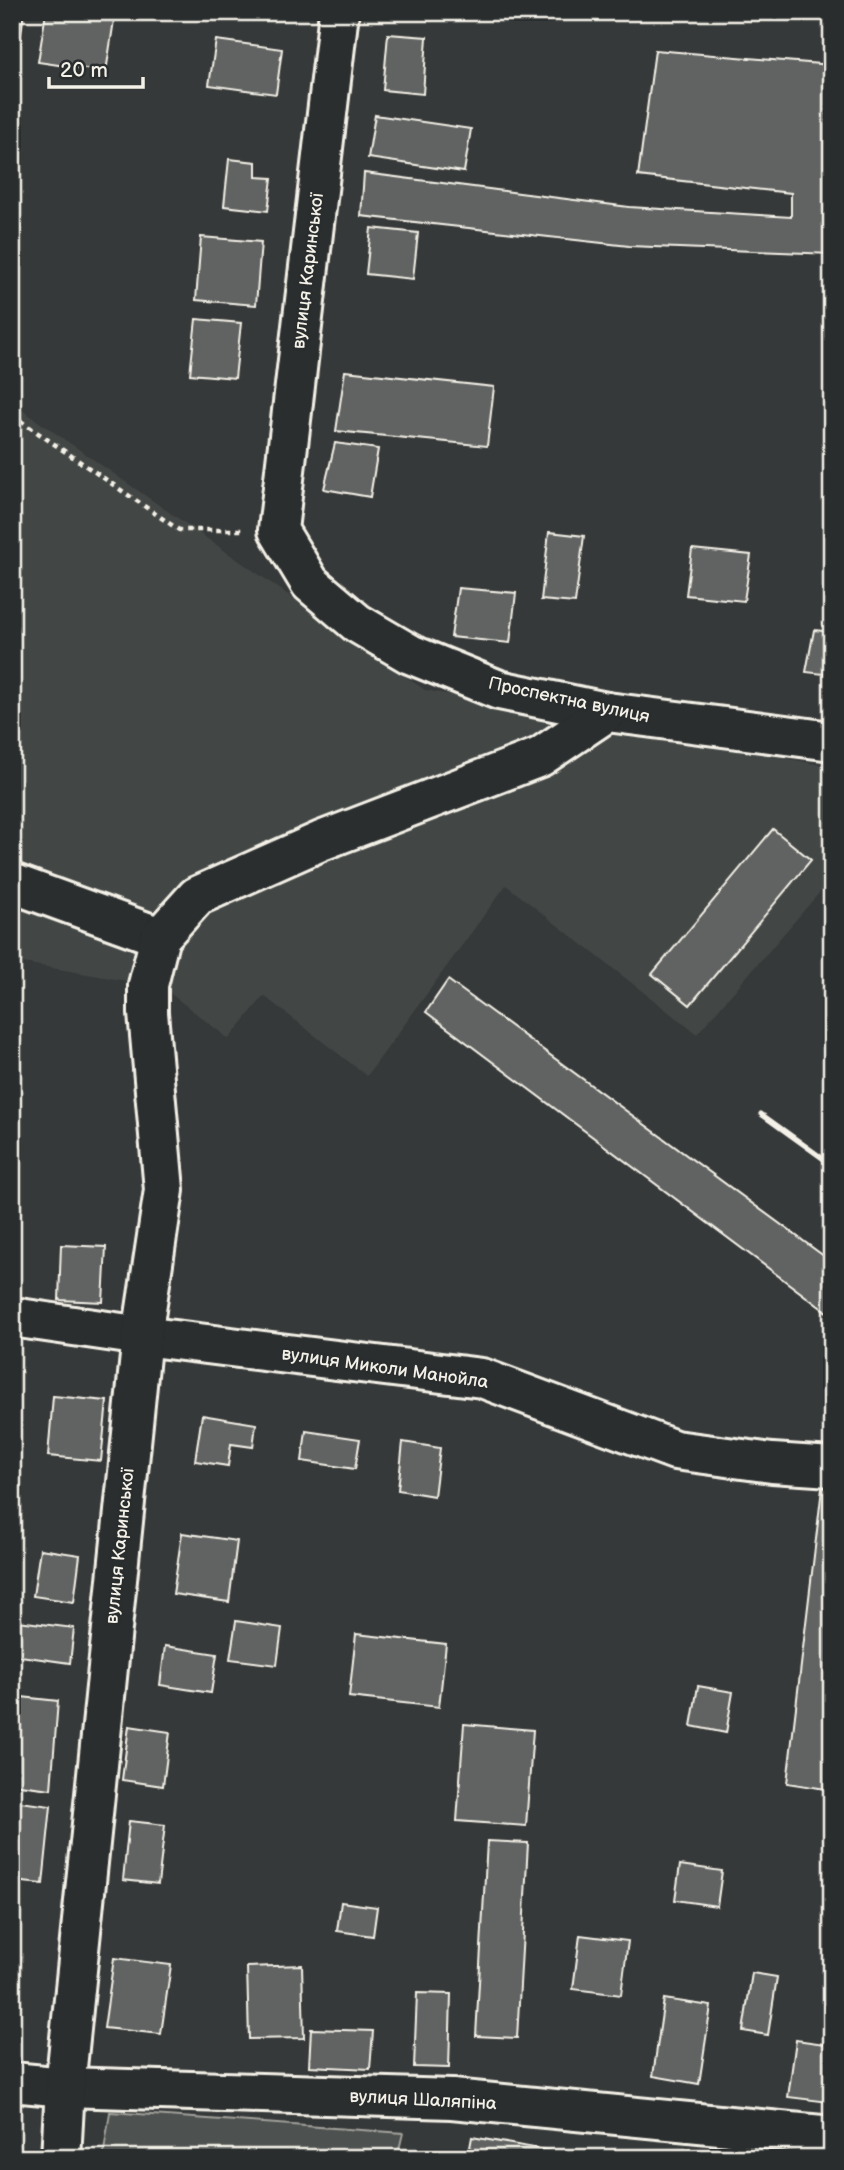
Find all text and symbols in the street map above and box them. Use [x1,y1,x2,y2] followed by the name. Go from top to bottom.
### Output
[49,46,144,90] scale bar
[60,58,108,83] text: 20 m
[288,191,328,350] street label: вулиця Каринської
[486,673,652,727] street label: Проспектна вулиця
[280,1343,490,1393] street label: вулиця Миколи Манойла
[101,1466,139,1625] street label: вулиця Каринської
[349,2086,497,2114] street label: вулиця Шаляпіна

